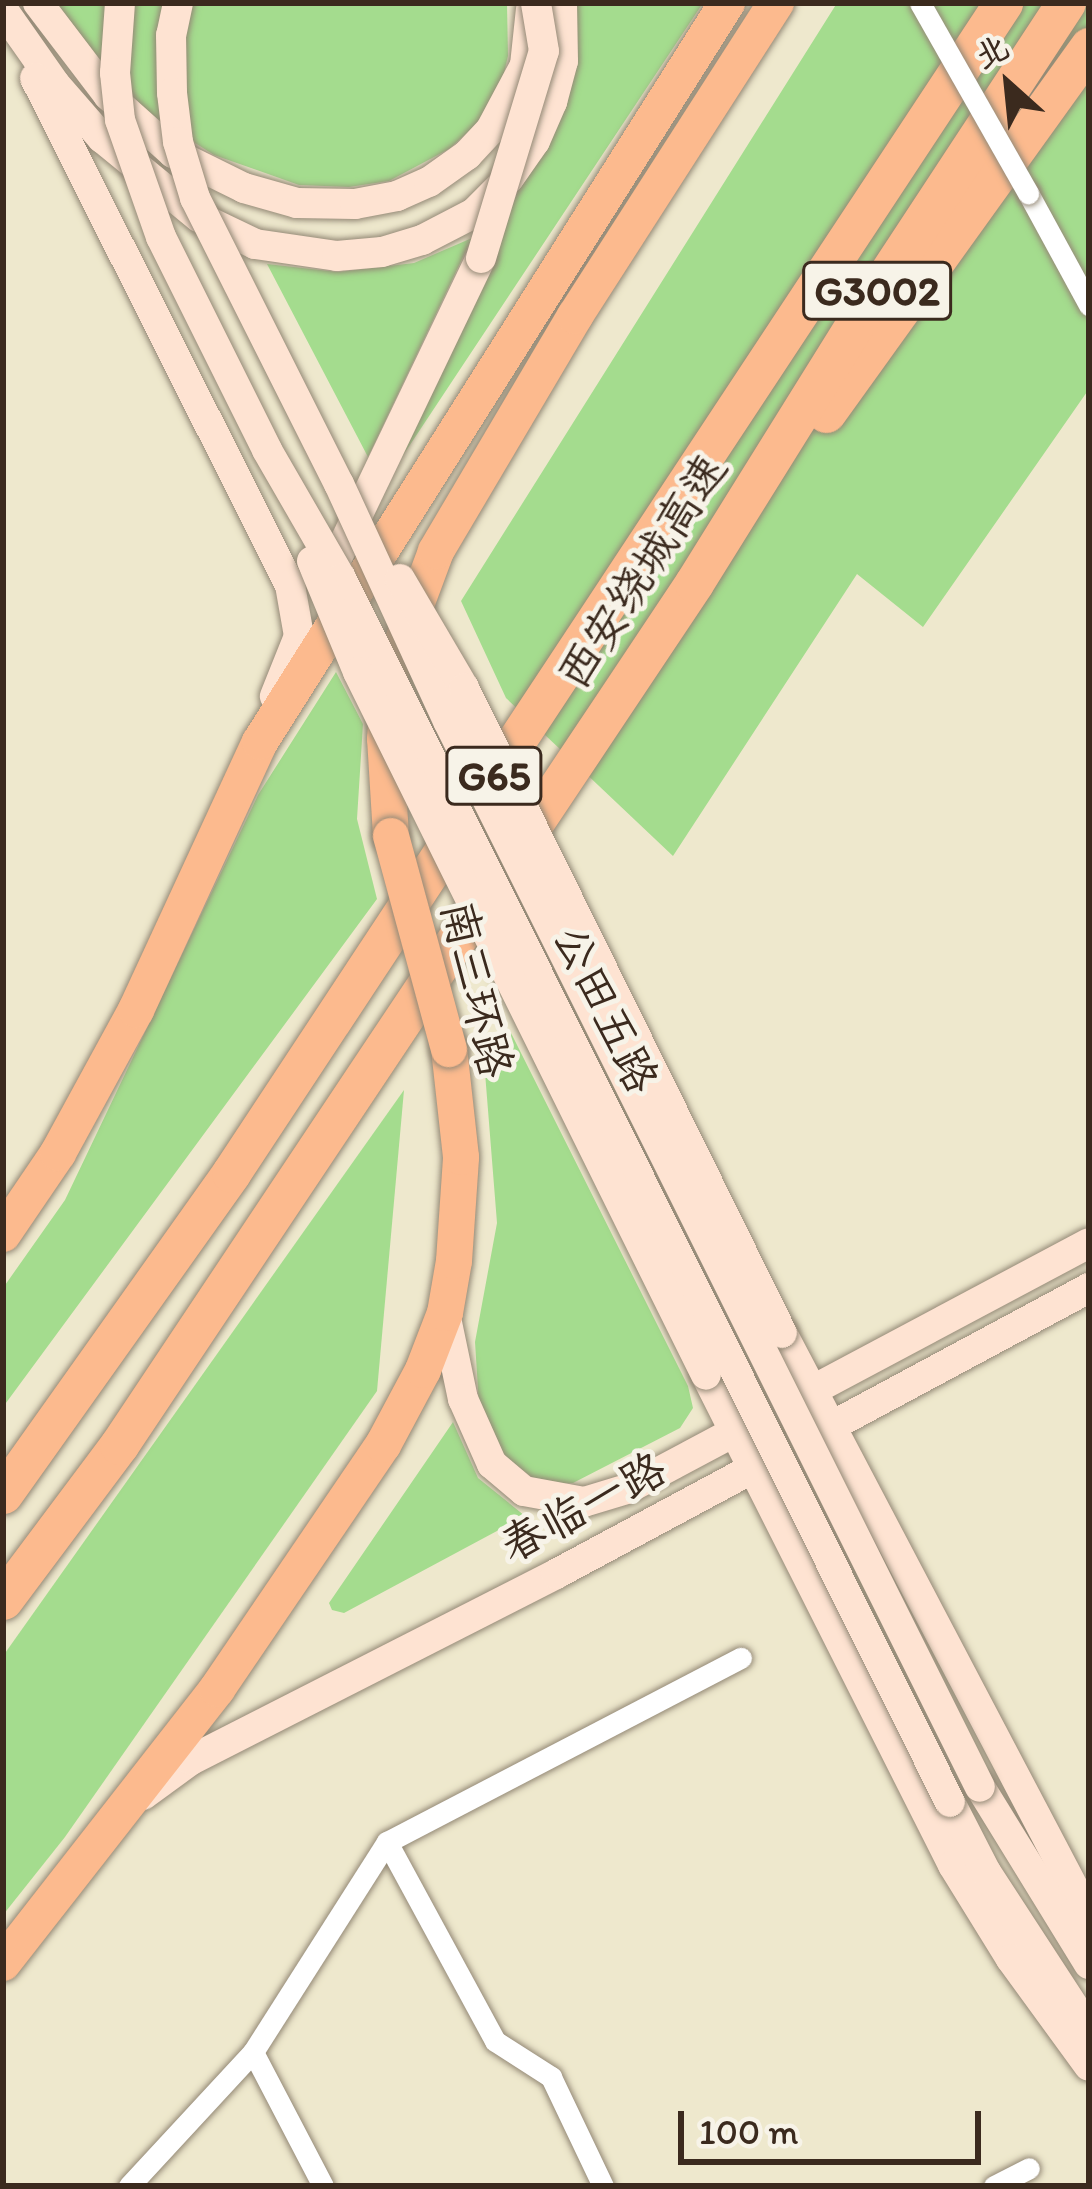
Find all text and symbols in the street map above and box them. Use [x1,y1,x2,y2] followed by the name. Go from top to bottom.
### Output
[948,24,1068,144] north arrow
[968,27,1015,76] text: 北
[802,255,952,327] road number: G3002
[546,443,738,699] street label: 西安绕城高速
[443,740,545,812] road number: G65
[430,895,524,1083] street label: 南三环路
[542,916,670,1102] street label: 公田五路
[491,1441,675,1573] street label: 春临一路
[684,2087,987,2161] scale bar
[699,2110,798,2153] text: 100 m

